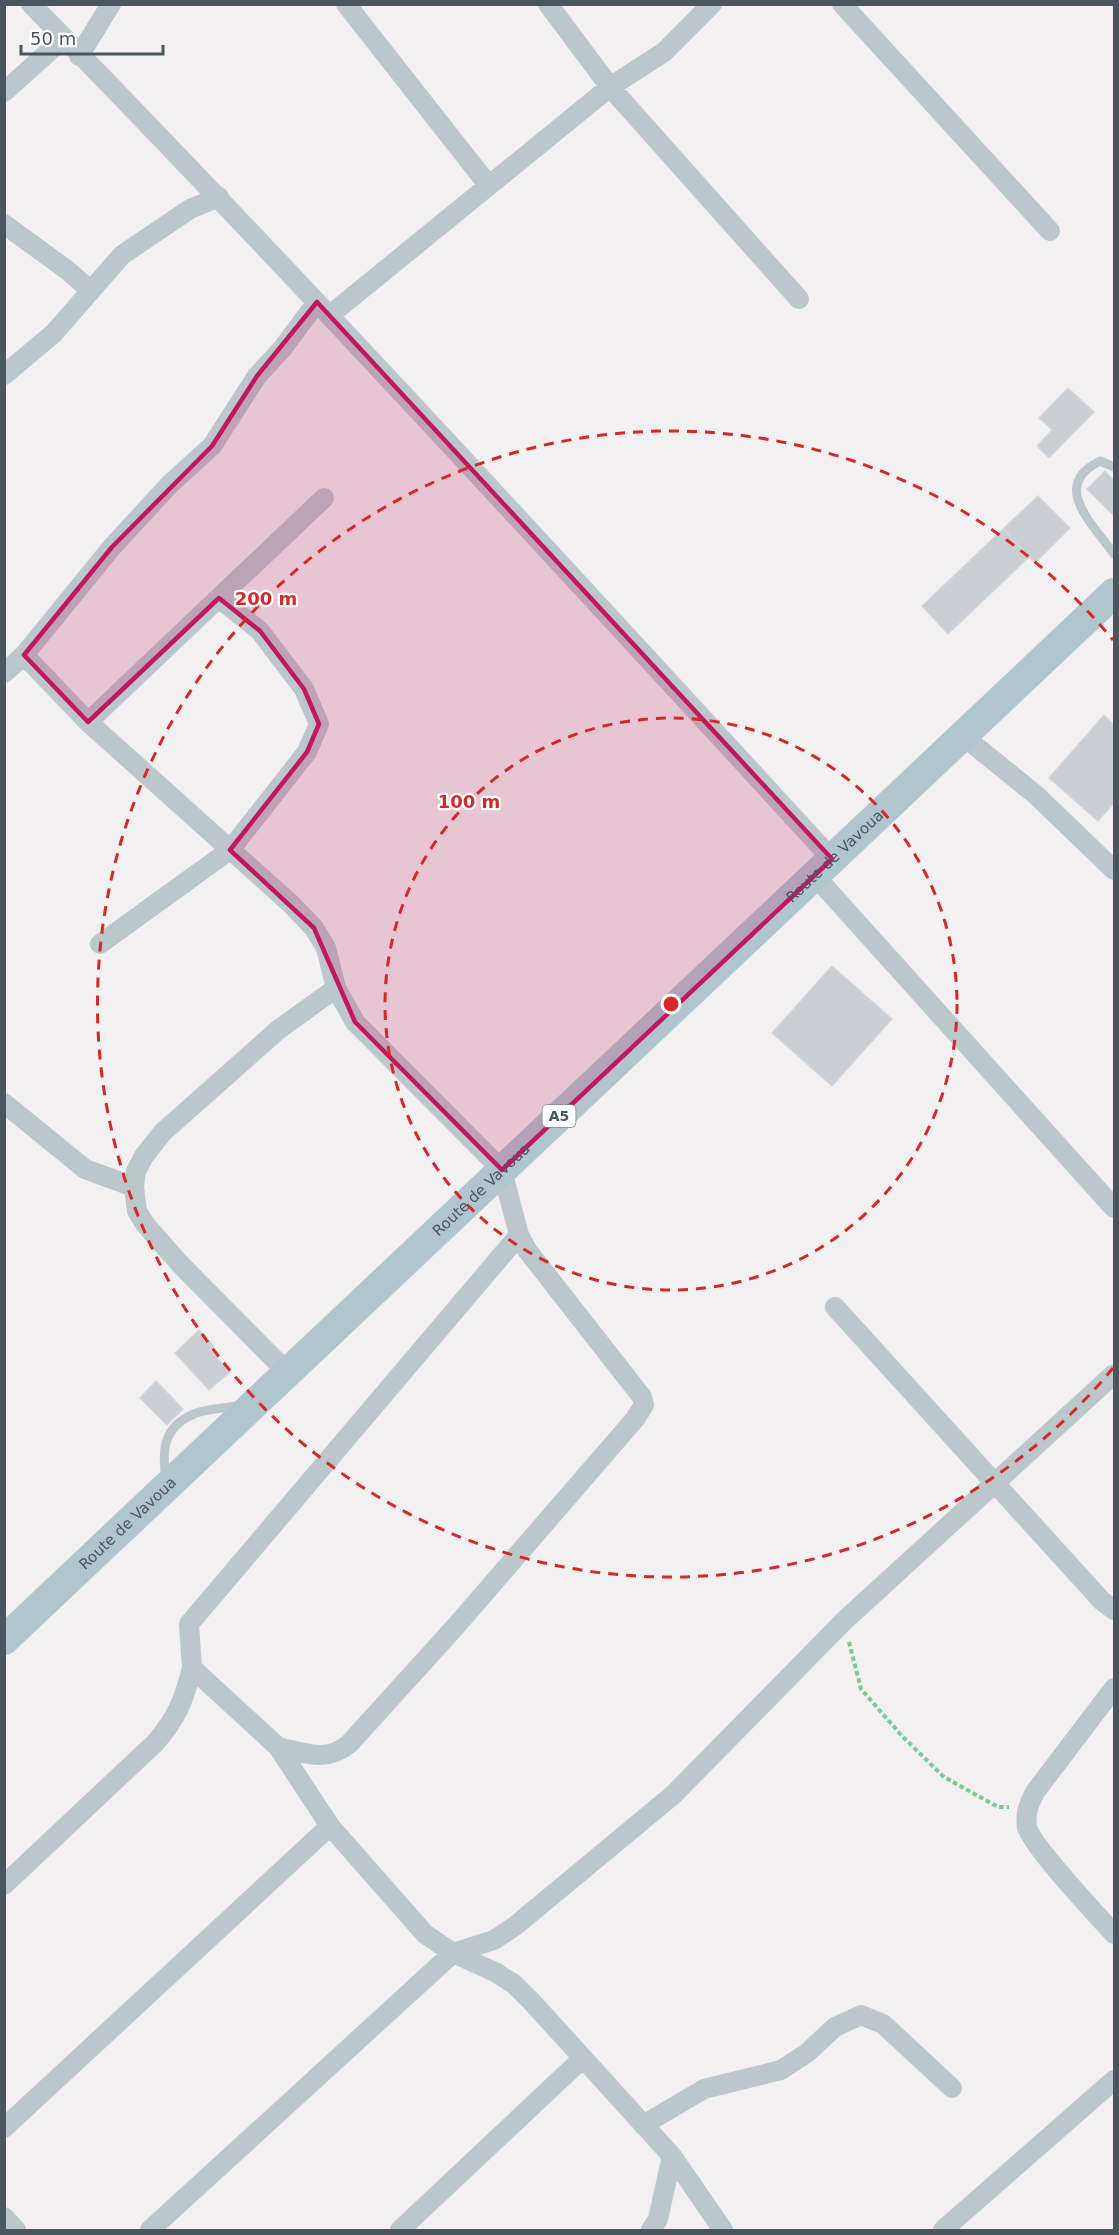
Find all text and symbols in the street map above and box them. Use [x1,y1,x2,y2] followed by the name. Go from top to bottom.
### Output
[21,18,164,56] scale bar
[30,28,76,49] text: 50 m
[235,588,297,609] text: 200 m
[438,791,500,812] text: 100 m
[782,806,887,907] street label: Route de Vavoua
[661,994,681,1014] centre of rings
[542,1105,576,1127] road number: A5
[429,1140,534,1240] street label: Route de Vavoua
[75,1473,180,1573] street label: Route de Vavoua

